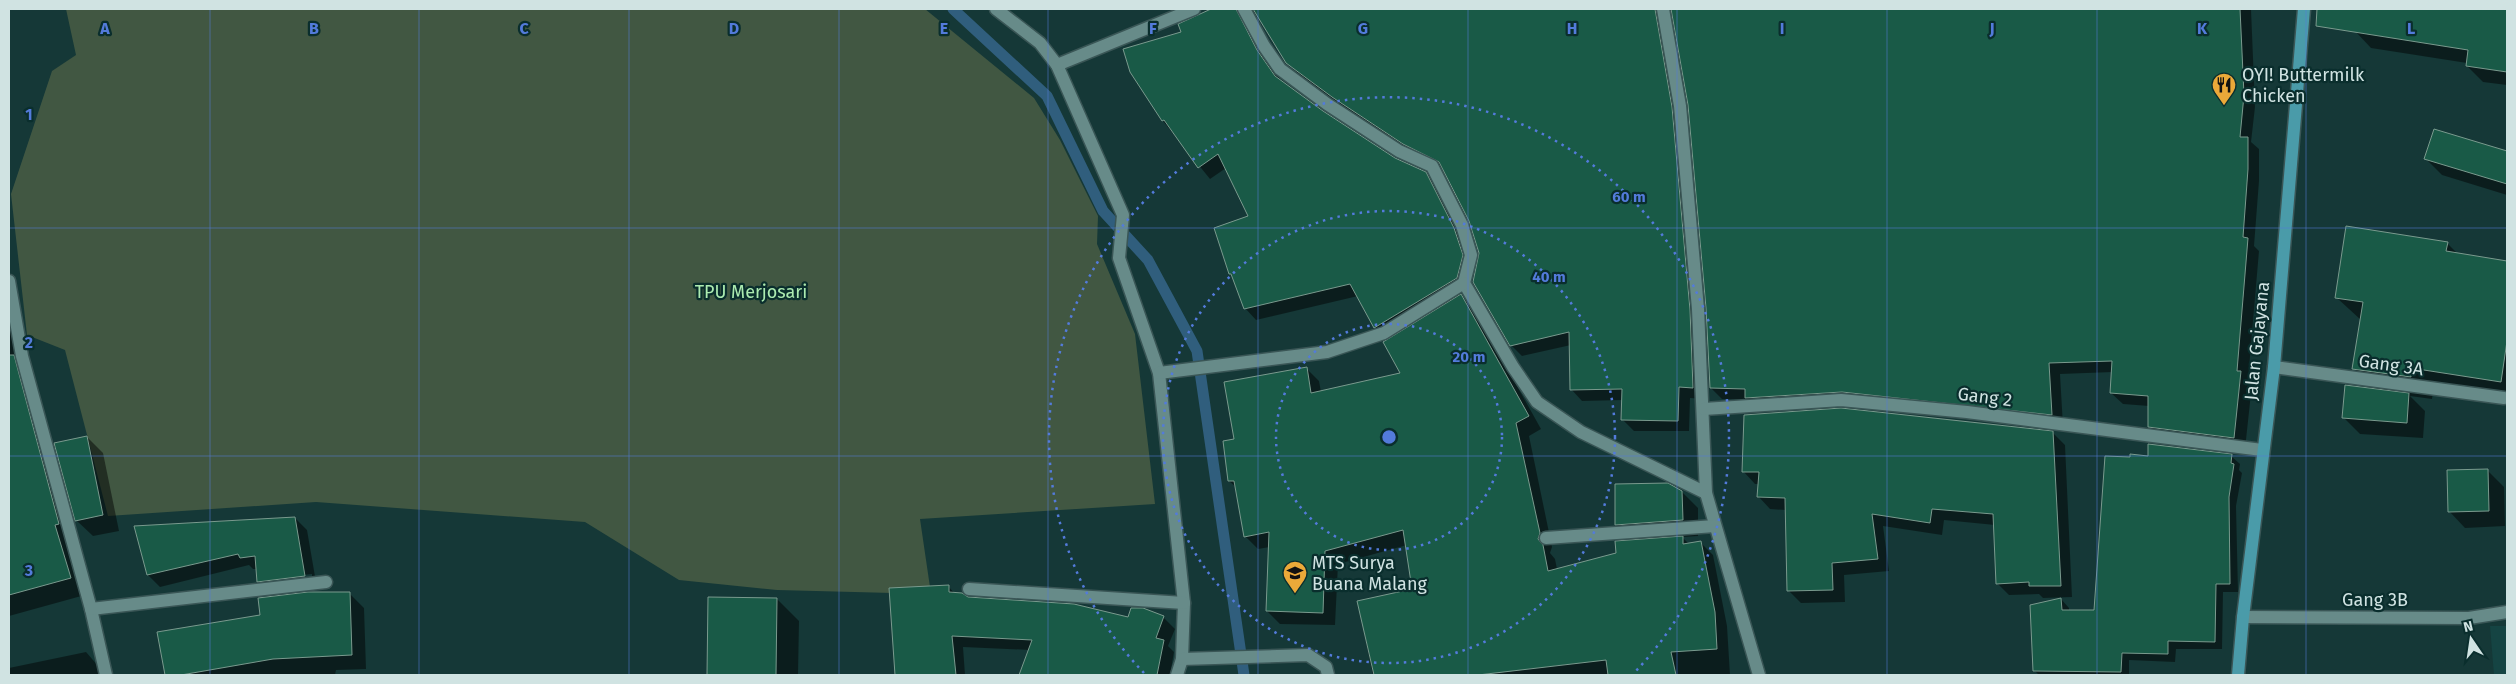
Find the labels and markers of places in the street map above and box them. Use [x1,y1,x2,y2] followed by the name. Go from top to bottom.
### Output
[2242,64,2365,107] place label: OYI! Buttermilk Chicken
[2211,72,2237,106] restaurant icon: OYI! Buttermilk Chicken
[1380,428,1398,446] centre of rings
[1312,552,1427,595] place label: MTS Surya Buana Malang
[1282,560,1308,594] school or university icon: MTS Surya Buana Malang

